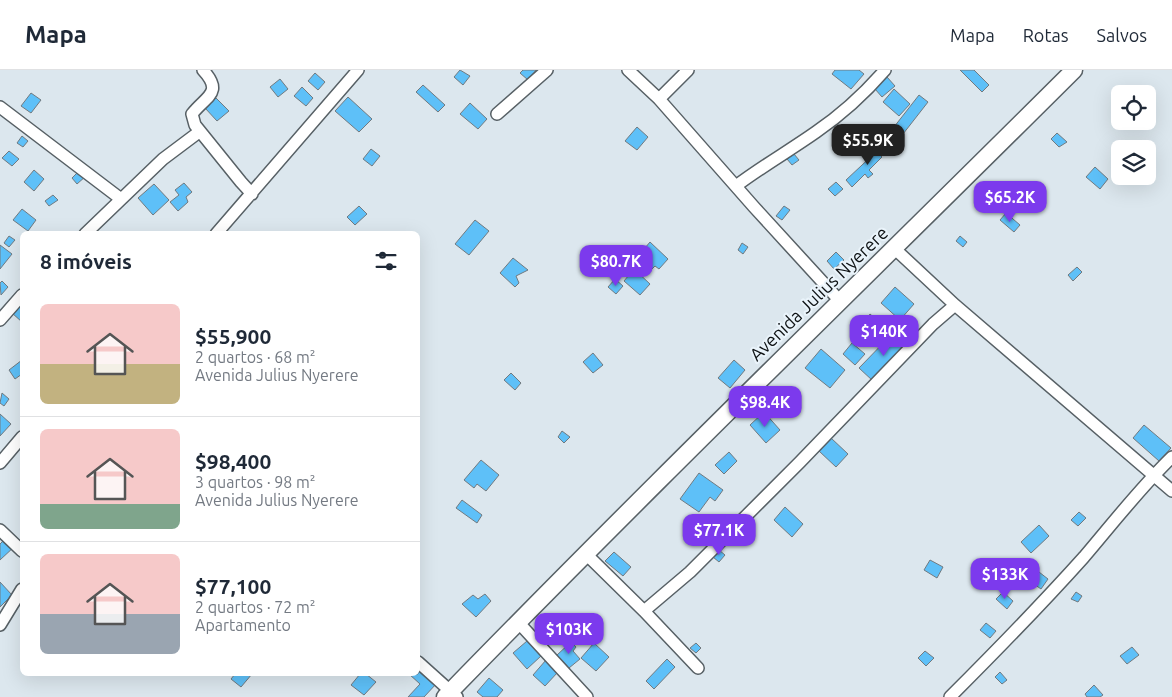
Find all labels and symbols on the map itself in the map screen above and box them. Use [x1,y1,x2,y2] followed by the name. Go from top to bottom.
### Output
[827,124,909,166] pin: $55.9K
[969,180,1051,223] pin: $65.2K
[745,222,891,364] street label: Avenida Julius Nyerere
[575,244,657,287] pin: $80.7K
[849,314,919,357] pin: $140K
[724,386,806,428] pin: $98.4K
[678,514,760,556] pin: $77.1K
[970,558,1040,600] pin: $133K
[534,612,604,655] pin: $103K

